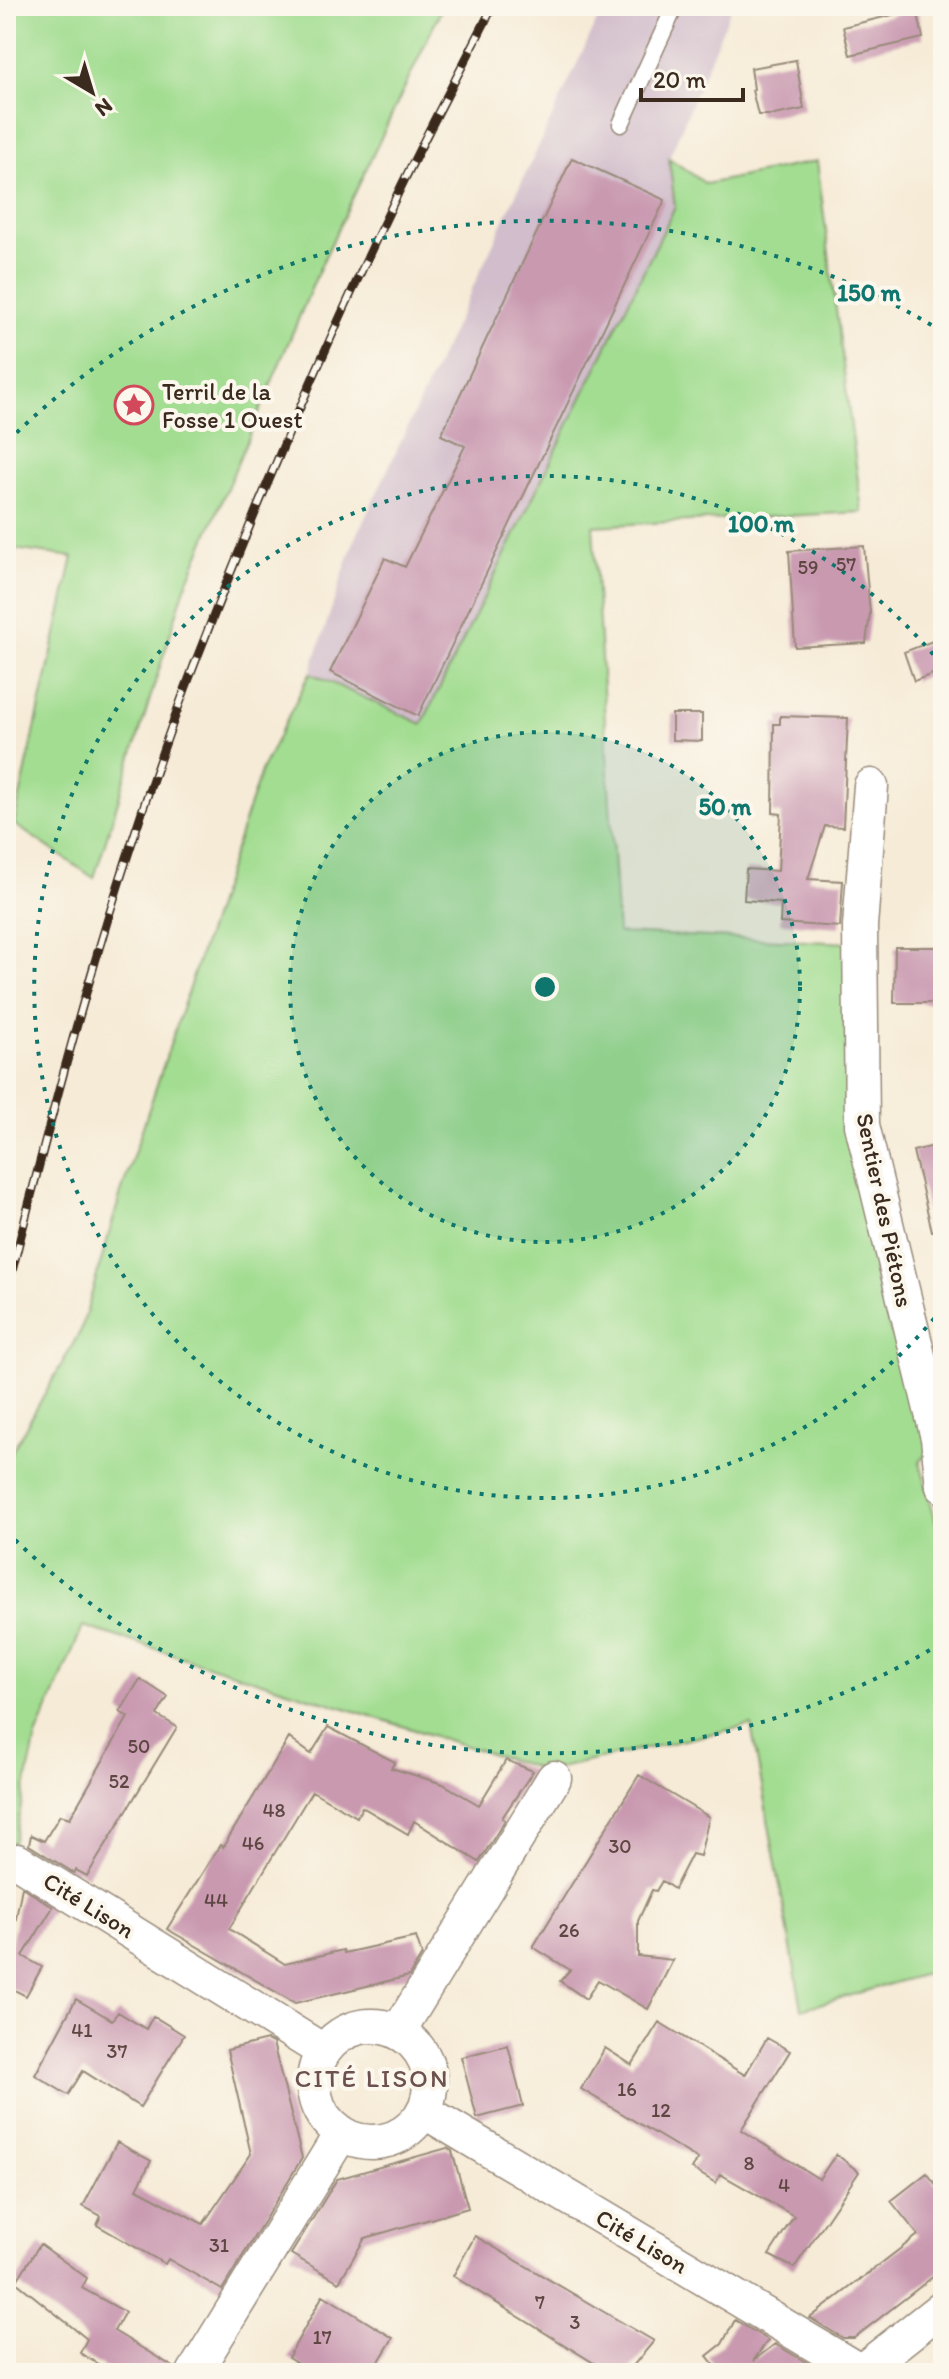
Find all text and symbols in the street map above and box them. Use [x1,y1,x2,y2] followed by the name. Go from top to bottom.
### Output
[52,52,132,132] north arrow
[641,52,743,102] scale bar
[653,65,706,94] text: 20 m
[90,92,118,123] text: N
[837,278,902,307] text: 150 m
[162,377,302,434] place label: Terril de la Fosse 1 Ouest
[113,384,155,426] place icon: Terril de la Fosse 1 Ouest
[728,509,795,538] text: 100 m
[836,552,856,576] house number: 57
[798,555,818,579] house number: 59
[699,792,752,821] text: 50 m
[531,973,559,1001] centre of rings
[850,1110,920,1310] street label: Sentier des Piétons
[128,1734,150,1758] house number: 50
[108,1769,130,1793] house number: 52
[263,1798,286,1822] house number: 48
[242,1831,264,1855] house number: 46
[608,1834,632,1858] house number: 30
[38,1866,140,1945] street label: Cité Lison
[204,1888,228,1912] house number: 44
[558,1918,580,1942] house number: 26
[71,2018,93,2042] house number: 41
[107,2039,127,2063] house number: 37
[294,2062,450,2094] district label: CITÉ LISON
[617,2077,637,2101] house number: 16
[651,2098,671,2122] house number: 12
[744,2151,755,2175] house number: 8
[778,2173,790,2197] house number: 4
[591,2202,694,2280] street label: Cité Lison
[209,2233,229,2257] house number: 31
[535,2290,545,2314] house number: 7
[570,2310,581,2334] house number: 3
[312,2325,332,2349] house number: 17

